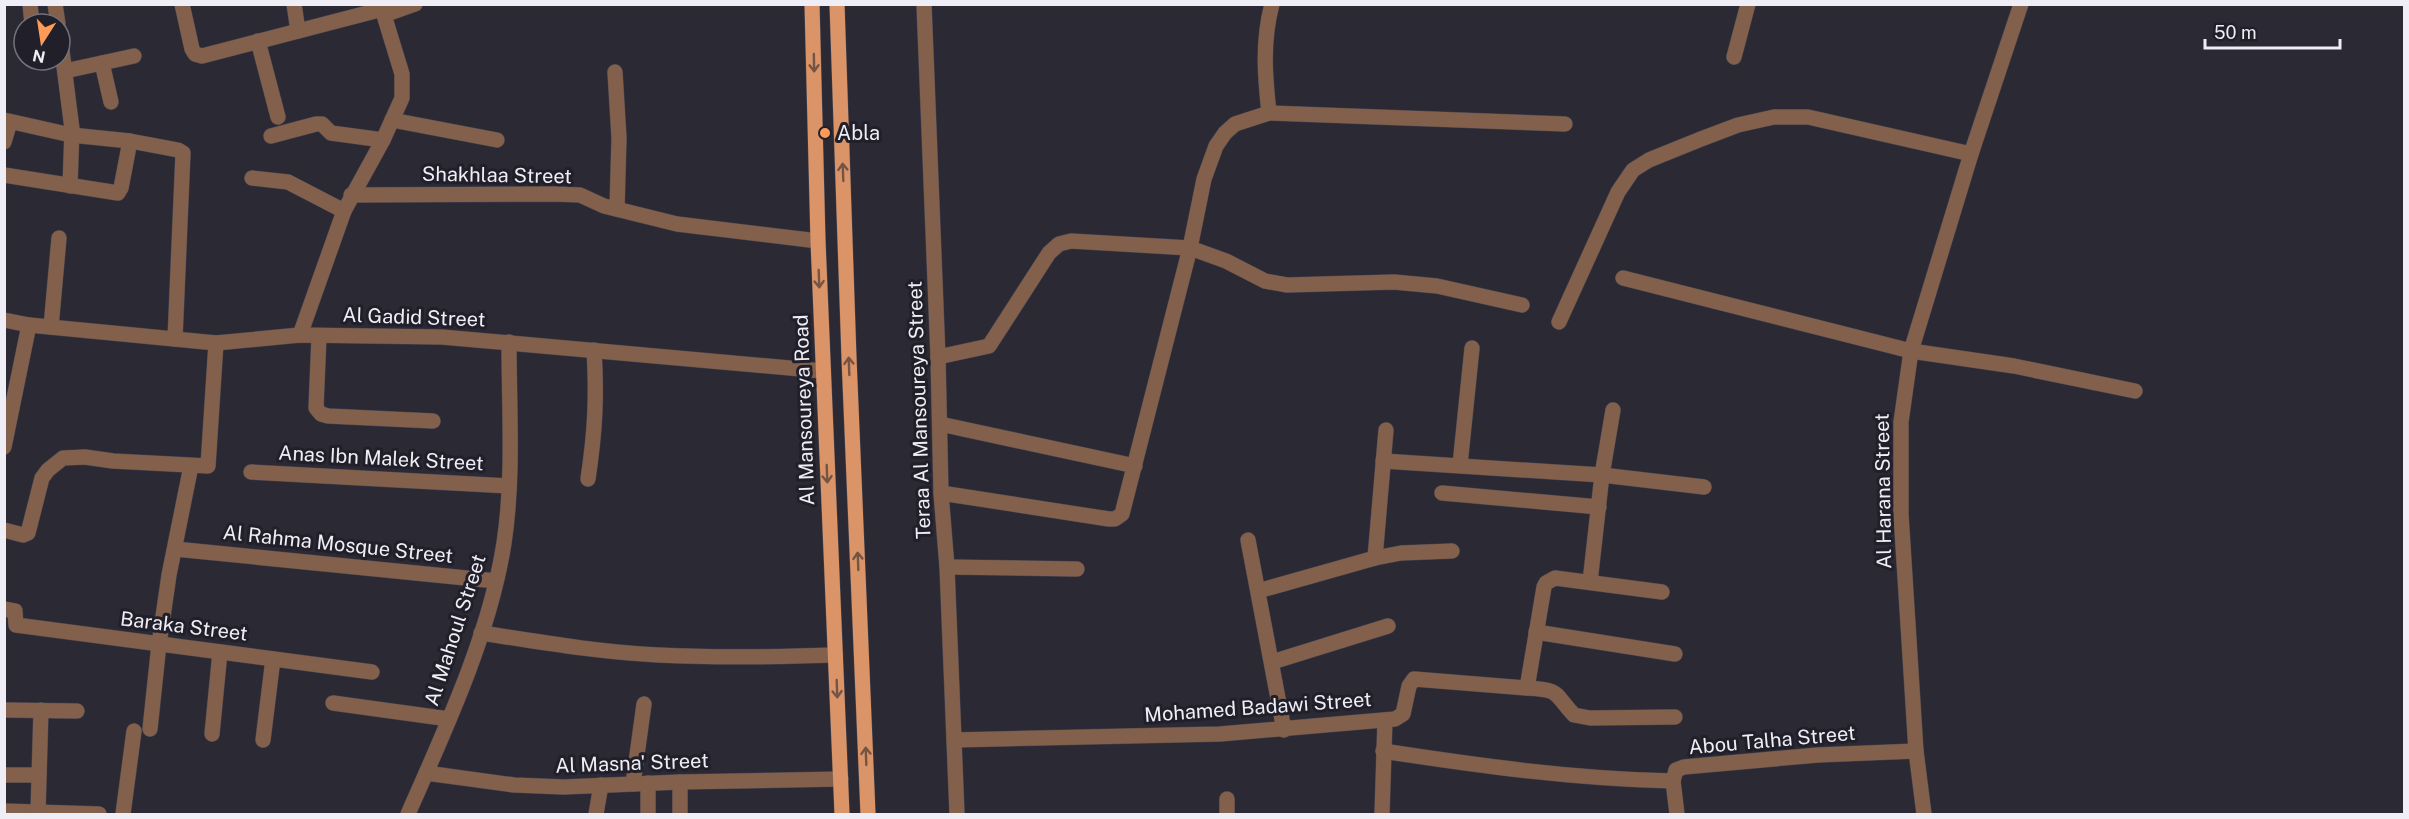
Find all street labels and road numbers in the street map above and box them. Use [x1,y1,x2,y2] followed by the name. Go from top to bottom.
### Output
[422,162,572,188] street label: Shakhlaa Street
[903,281,935,539] street label: Teraa Al Mansoureya Street
[342,303,486,331] street label: Al Gadid Street
[789,314,819,506] street label: Al Mansoureya Road
[1870,413,1896,569] street label: Al Harana Street
[278,441,484,475] street label: Anas Ibn Malek Street
[222,520,454,568] street label: Al Rahma Mosque Street
[419,551,491,709] street label: Al Mahoul Street
[119,606,249,646] street label: Baraka Street
[1144,687,1372,727] street label: Mohamed Badawi Street
[1688,721,1856,759] street label: Abou Talha Street
[555,748,709,778] street label: Al Masna' Street

